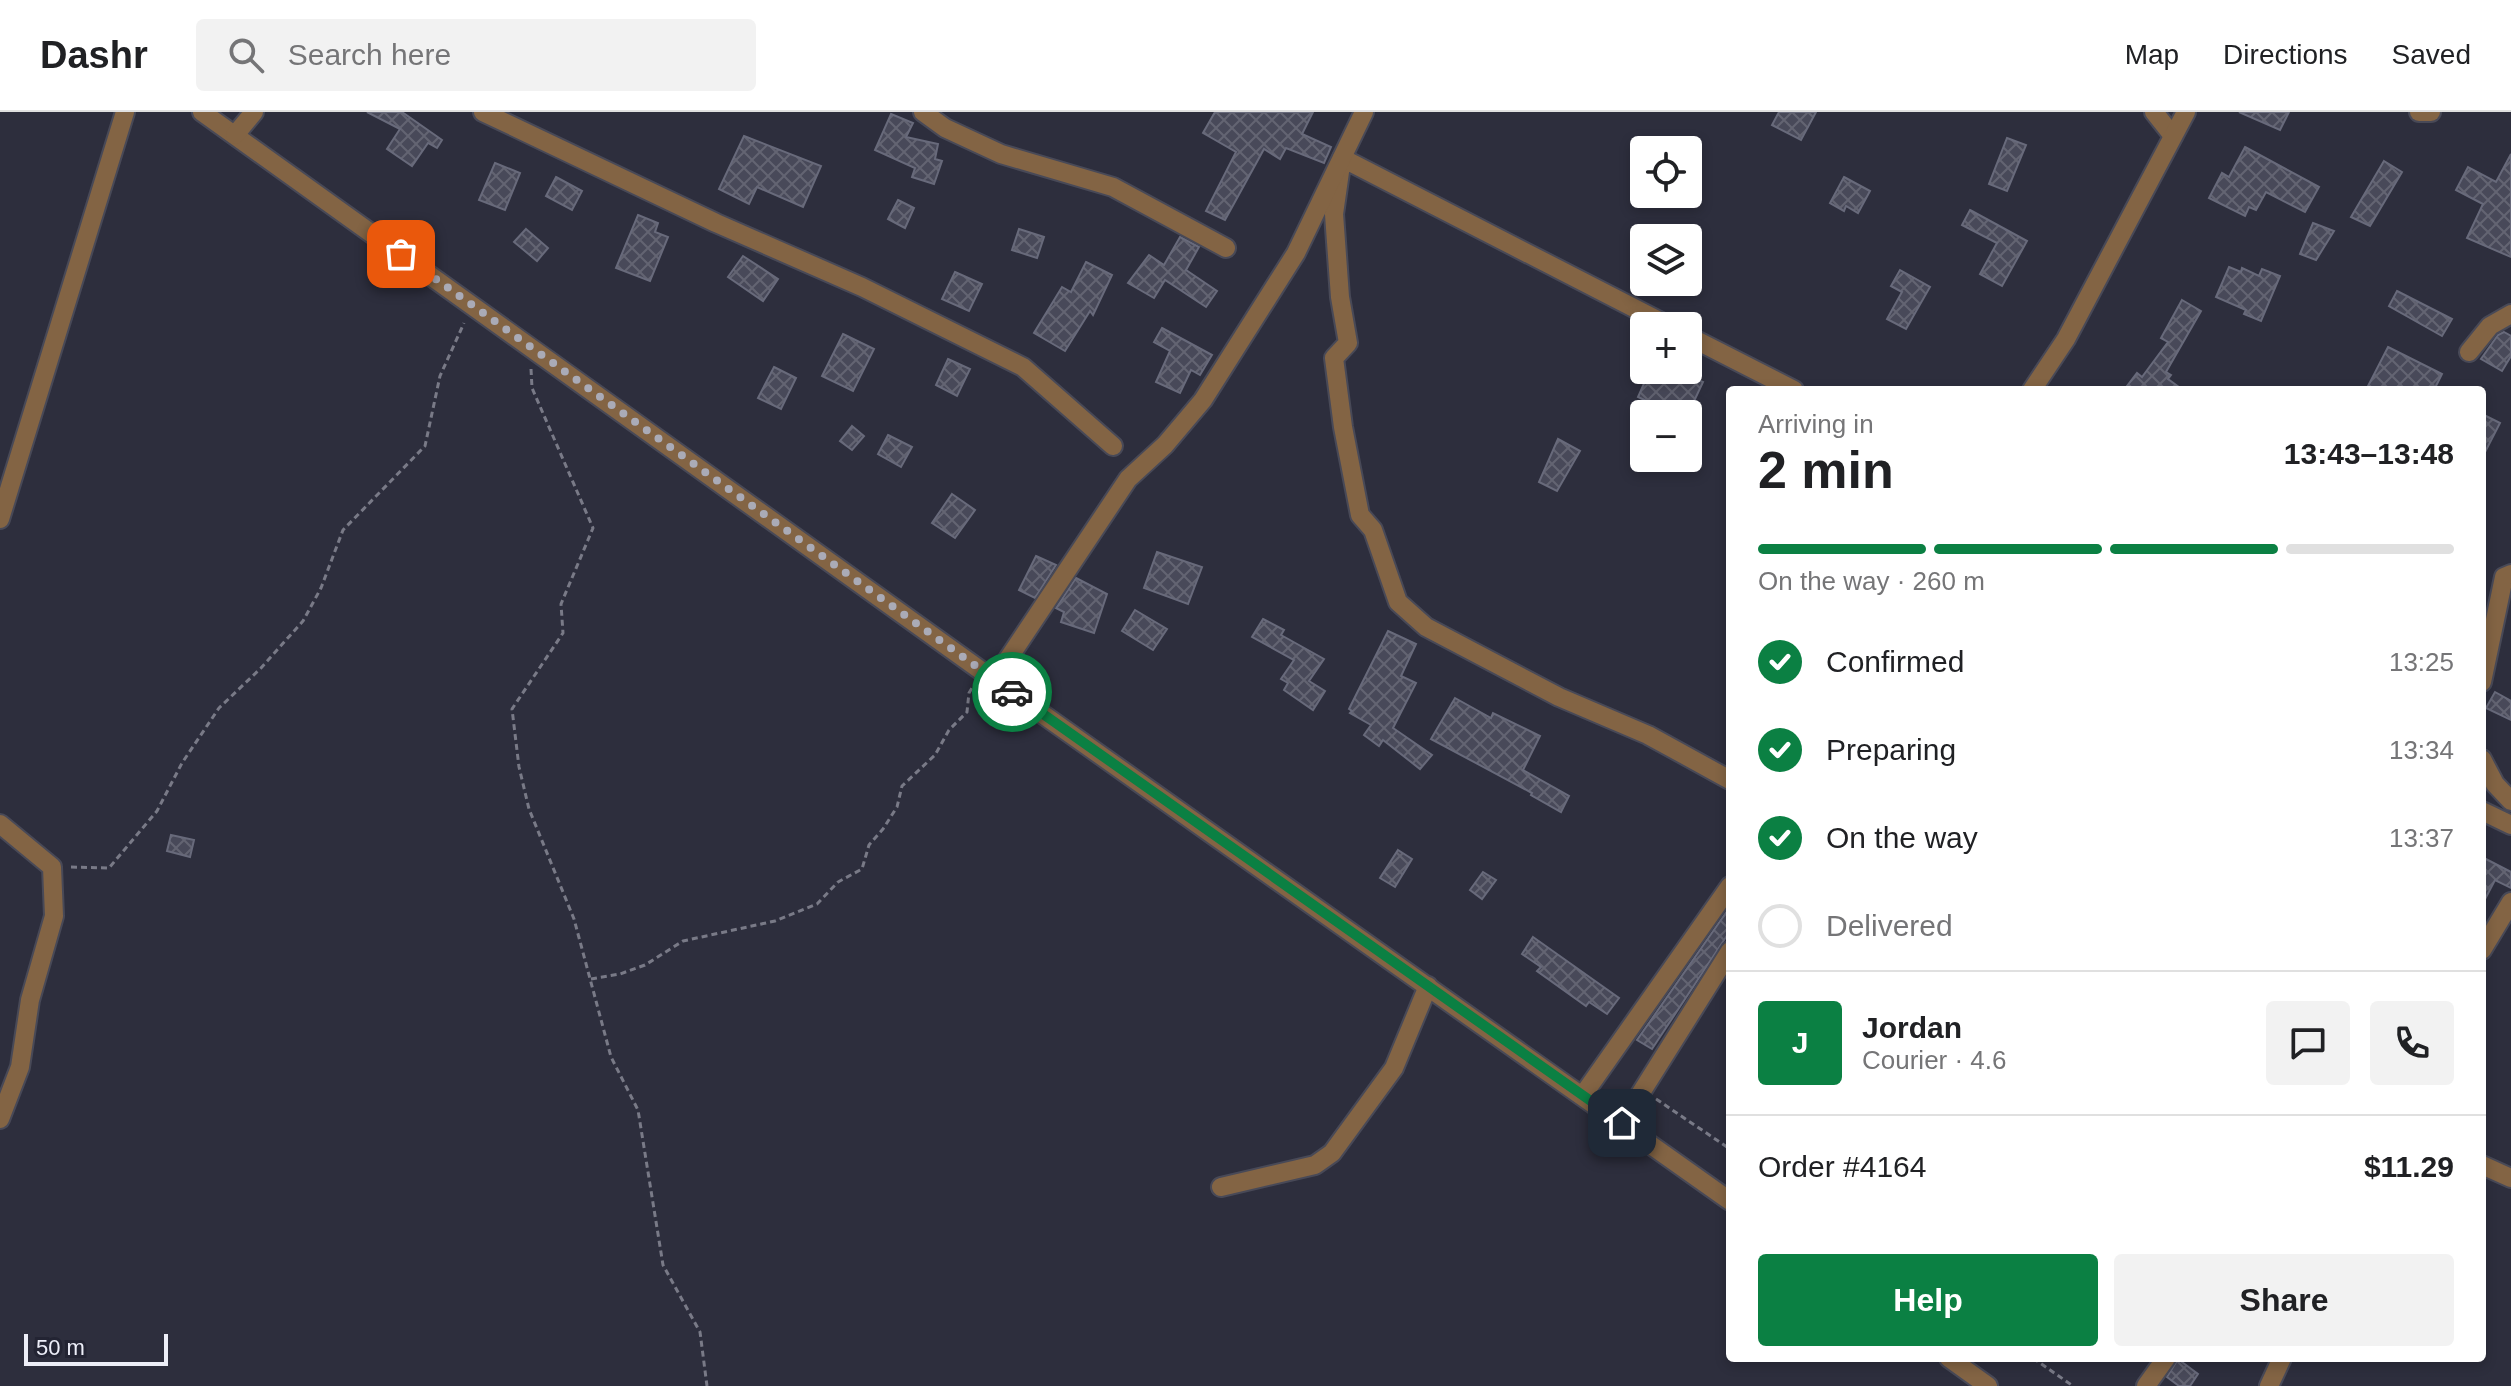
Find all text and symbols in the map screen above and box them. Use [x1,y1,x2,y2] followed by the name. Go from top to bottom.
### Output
[196,19,756,91] search box
[224,33,268,77] icon: search
[40,34,148,76] text: Dashr
[288,38,451,71] text: Search here
[2125,39,2179,70] text: Map
[2223,39,2348,70] text: Directions
[2392,39,2471,70] text: Saved
[1630,136,1702,472] map controls
[1630,136,1702,208] button: locate
[367,220,435,288] pin
[1630,224,1702,296] button: layers
[379,232,423,276] icon: bag
[1630,312,1702,384] button: +
[1630,400,1702,472] button: −
[1758,409,1874,439] text: Arriving in
[2284,437,2454,470] text: 13:43–13:48
[1758,441,1894,499] text: 2 min
[1758,566,1985,596] text: On the way · 260 m
[1758,640,1802,684] icon: check
[1826,645,1964,678] text: Confirmed
[2389,647,2454,677] text: 13:25
[972,652,1052,732] courier
[990,670,1034,714] icon: car
[1758,728,1802,772] icon: check
[1826,733,1956,766] text: Preparing
[2389,735,2454,765] text: 13:34
[1758,816,1802,860] icon: check
[1826,821,1978,854] text: On the way
[2389,823,2454,853] text: 13:37
[1826,909,1953,942] text: Delivered
[2266,1001,2350,1085] button: chat
[2370,1001,2454,1085] button: phone
[1862,1011,1962,1044] text: Jordan
[1792,1026,1808,1059] text: J
[1862,1045,2007,1075] text: Courier · 4.6
[1588,1089,1656,1157] pin
[1600,1101,1644,1145] icon: home
[1758,1150,1926,1183] text: Order #4164
[2364,1150,2454,1183] text: $11.29
[1758,1254,2098,1346] button: Help
[2114,1254,2454,1346] button: Share
[24,1330,168,1366] scale bar
[36,1335,85,1360] text: 50 m

